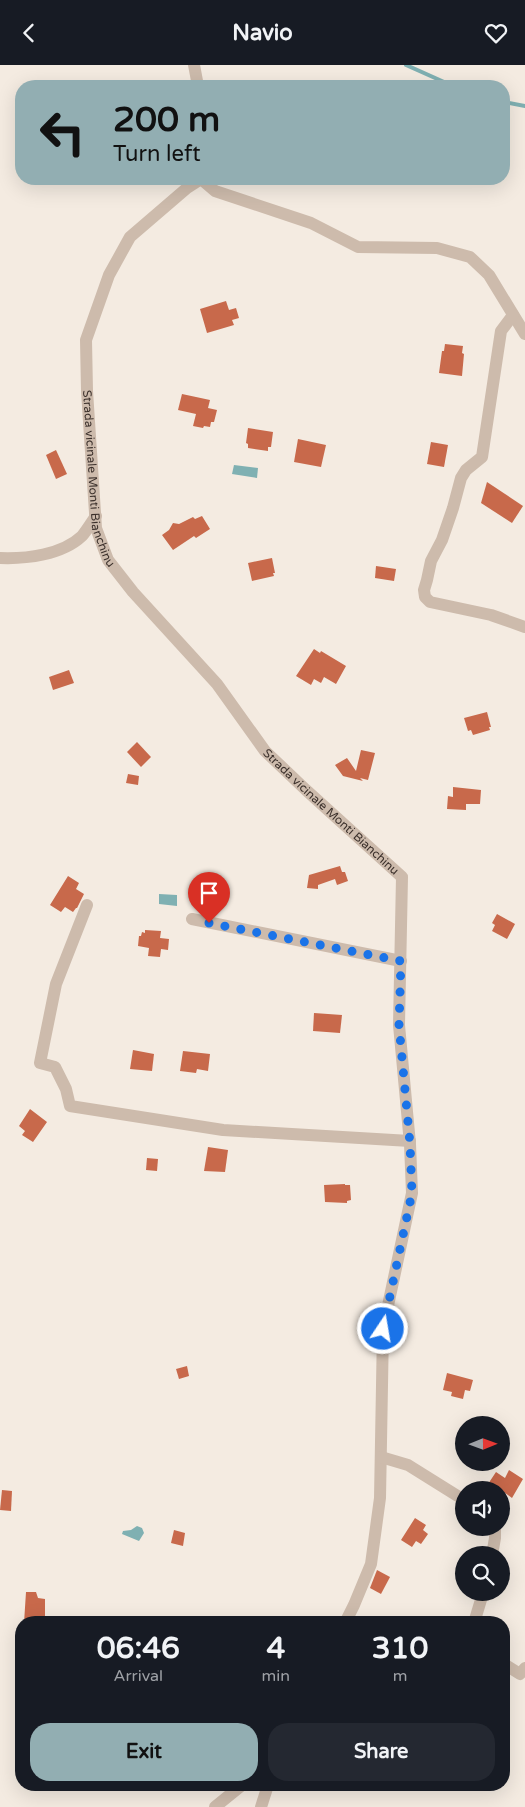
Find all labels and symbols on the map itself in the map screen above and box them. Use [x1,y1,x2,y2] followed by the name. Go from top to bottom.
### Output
[80,390,118,570] street label: Strada vicinale Monti Bianchinu
[260,746,402,878] street label: Strada vicinale Monti Bianchinu
[188,872,230,923] pin
[356,1302,408,1354] position arrow
[455,1416,510,1471] north arrow

